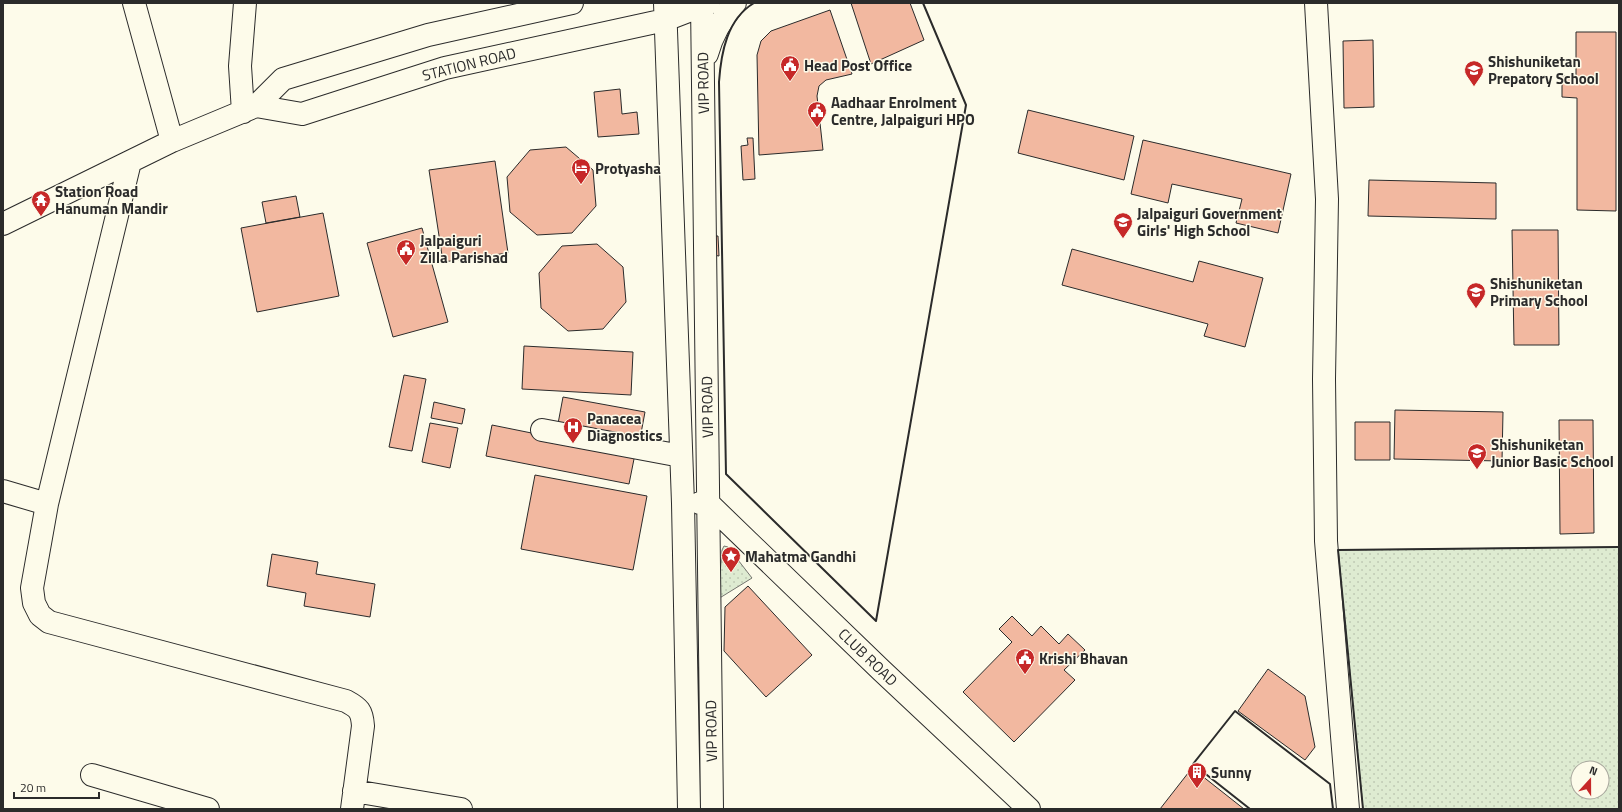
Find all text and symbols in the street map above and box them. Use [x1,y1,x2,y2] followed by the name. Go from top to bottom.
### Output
[420,41,518,87] street label: STATION ROAD
[1488,50,1599,90] place label: Shishuniketan Prepatory School
[691,52,715,114] street label: VIP ROAD
[779,54,801,82] public building icon: Head Post Office
[804,54,913,77] place label: Head Post Office
[1463,59,1485,87] school or university icon: Shishuniketan Prepatory School
[831,91,975,131] place label: Aadhaar Enrolment Centre, Jalpaiguri HPO
[806,100,828,128] public building icon: Aadhaar Enrolment Centre, Jalpaiguri HPO
[570,157,592,185] hotel icon: Protyasha
[595,157,661,180] place label: Protyasha
[55,180,168,220] place label: Station Road Hanuman Mandir
[30,189,52,217] temple icon: Station Road Hanuman Mandir
[1137,202,1282,242] place label: Jalpaiguri Government Girls' High School
[1112,211,1134,239] school or university icon: Jalpaiguri Government Girls' High School
[420,229,508,269] place label: Jalpaiguri Zilla Parishad
[395,238,417,266] public building icon: Jalpaiguri Zilla Parishad
[1490,272,1588,312] place label: Shishuniketan Primary School
[1465,281,1487,309] school or university icon: Shishuniketan Primary School
[695,376,719,438] street label: VIP ROAD
[587,407,663,447] place label: Panacea Diagnostics
[562,416,584,444] hospital icon: Panacea Diagnostics
[1491,433,1614,473] place label: Shishuniketan Junior Basic School
[1466,442,1488,470] school or university icon: Shishuniketan Junior Basic School
[720,545,742,573] place icon: Mahatma Gandhi
[745,545,856,568] place label: Mahatma Gandhi
[833,623,903,691] street label: CLUB ROAD
[1014,647,1036,675] public building icon: Krishi Bhavan
[1039,647,1128,670] place label: Krishi Bhavan
[699,700,723,762] street label: VIP ROAD
[1570,760,1610,800] north arrow
[1186,761,1208,789] building icon: Sunny
[1211,761,1252,784] place label: Sunny
[1587,762,1600,779] text: N
[14,774,99,800] scale bar
[20,778,46,797] text: 20 m

